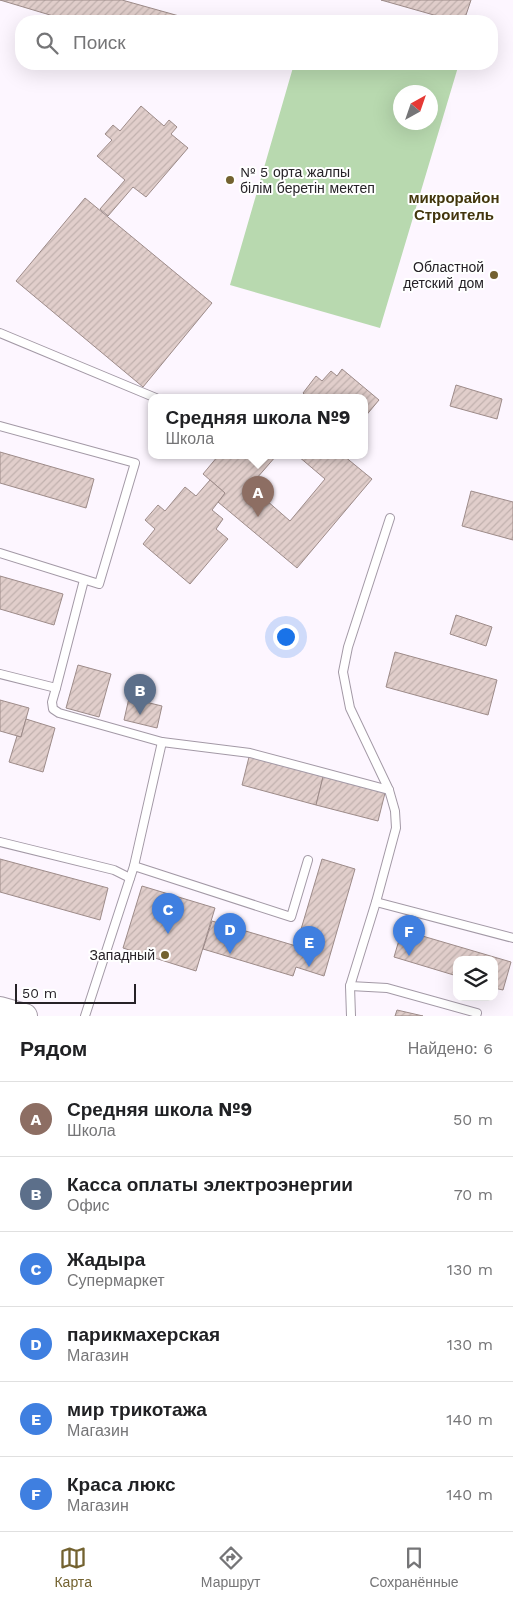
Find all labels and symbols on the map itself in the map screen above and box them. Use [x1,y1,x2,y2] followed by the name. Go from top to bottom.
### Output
[393,85,438,130] north arrow
[240,164,375,196] place label: № 5 орта жалпы білім беретін мектеп
[224,174,236,186] marker: № 5 орта жалпы білім беретін мектеп
[408,189,500,224] district label: микрорайон Строитель
[403,259,484,291] place label: Областной детский дом
[488,269,500,281] marker: Областной детский дом
[242,476,274,517] pin: A
[273,624,299,650] your location
[124,674,156,715] pin: B
[152,893,184,934] pin: C
[214,913,246,954] pin: D
[393,915,425,956] pin: F
[293,926,325,967] pin: E
[90,947,155,963] place label: Западный
[159,949,171,961] marker: Западный
[15,981,136,1004] scale bar

